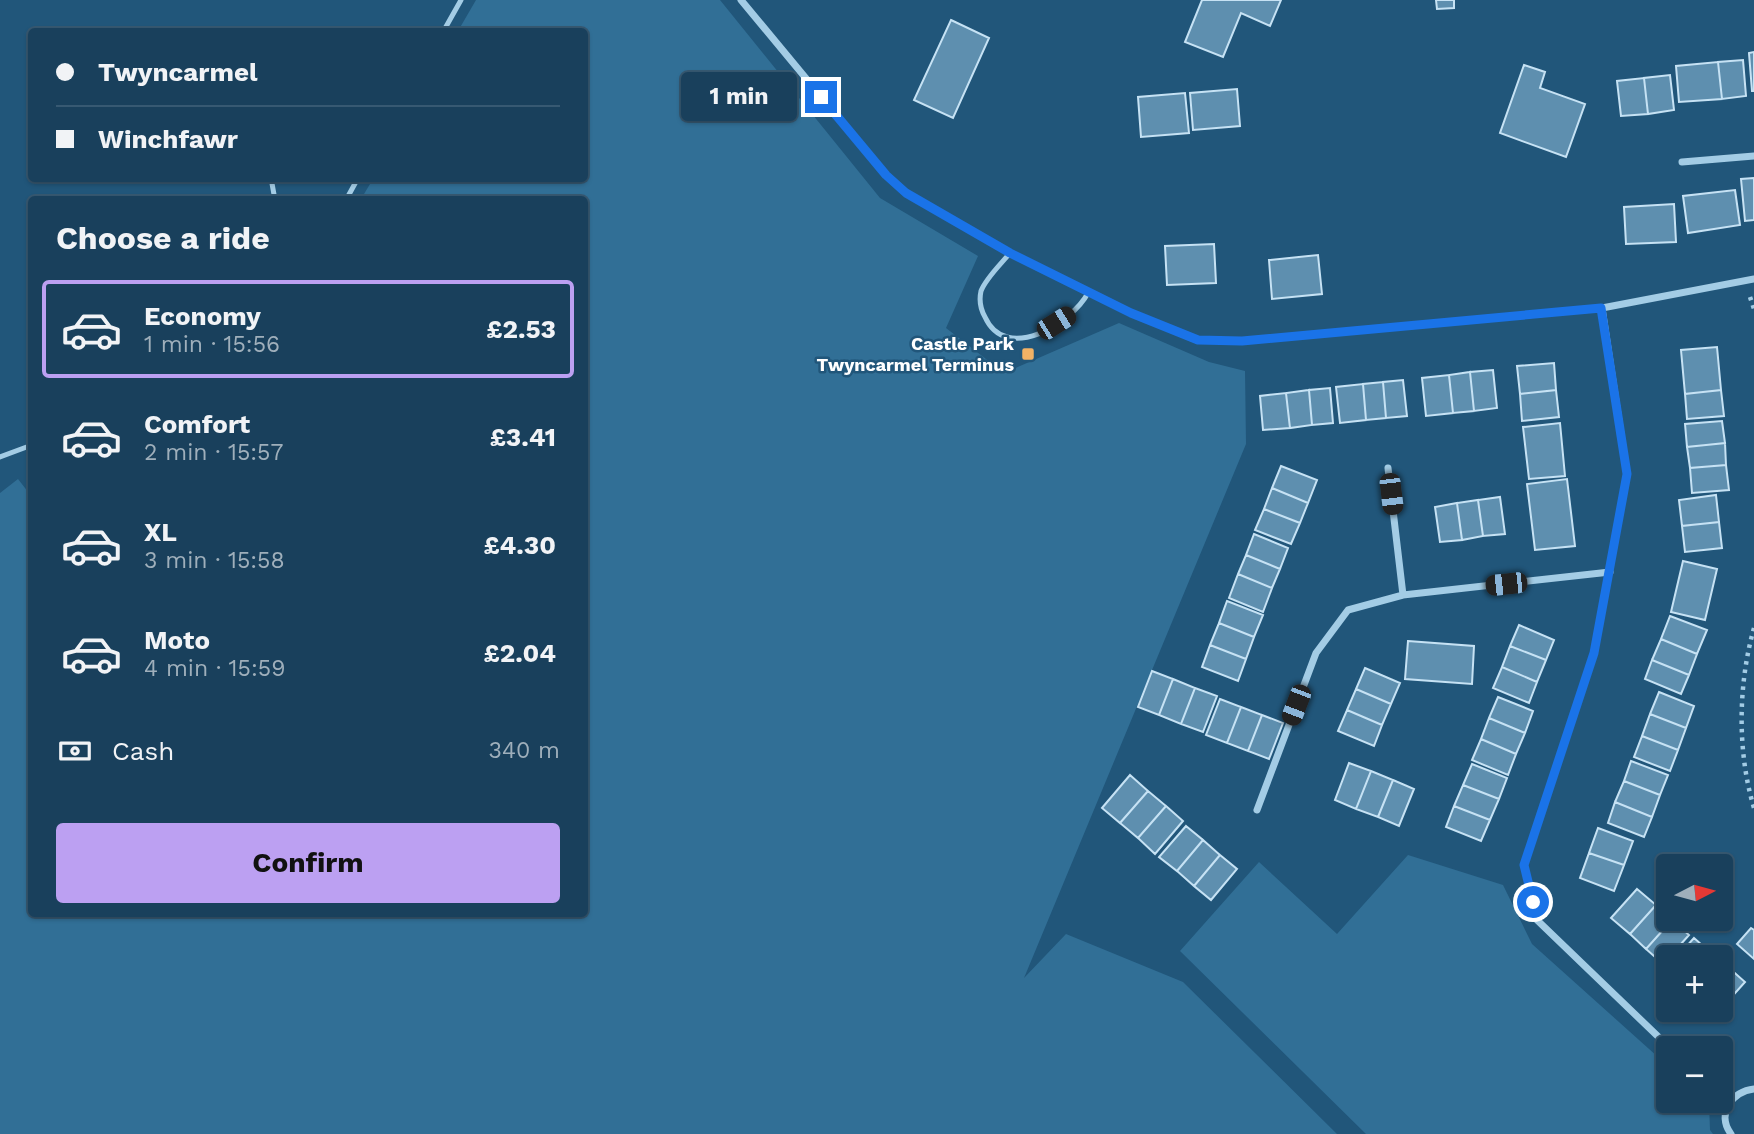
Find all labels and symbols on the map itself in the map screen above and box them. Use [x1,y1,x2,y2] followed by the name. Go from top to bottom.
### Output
[681,72,796,122] callout: 1 min
[805,81,837,113] route end
[1033,303,1080,343] car
[817,333,1015,375] place label: Castle Park Twyncarmel Terminus
[1020,346,1036,362] marker: Castle Park Twyncarmel Terminus
[1379,472,1404,516] car
[1485,571,1528,597] car
[1279,682,1314,728] car
[1656,854,1732,931] north arrow
[1517,886,1549,918] route start

